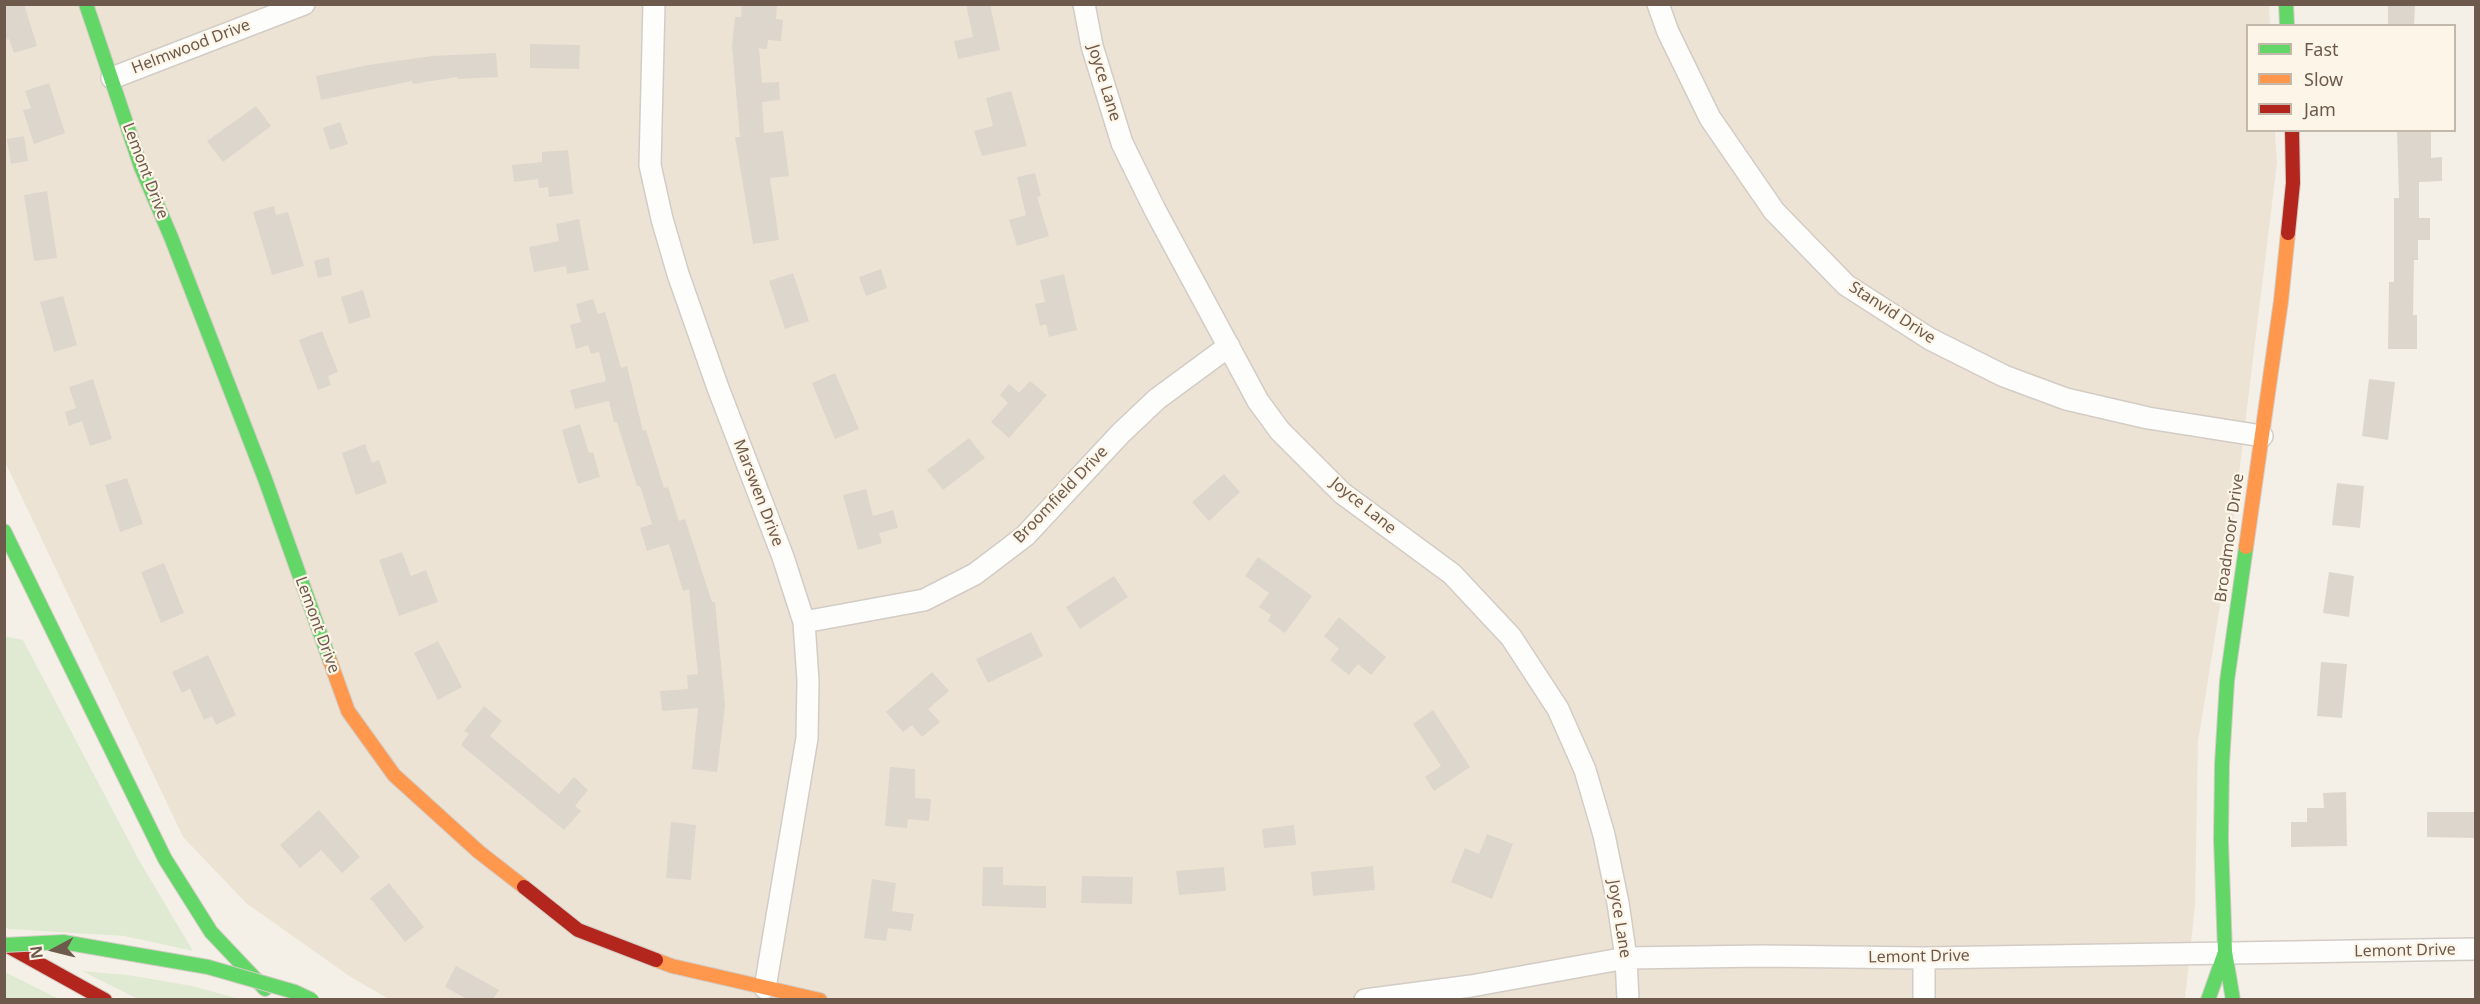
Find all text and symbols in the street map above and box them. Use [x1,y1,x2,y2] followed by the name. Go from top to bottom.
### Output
[129,16,253,78] street label: Helmwood Drive
[2246,24,2456,132] legend
[2304,37,2339,61] text: Fast
[1083,42,1125,124] street label: Joyce Lane
[2304,67,2343,91] text: Slow
[2304,97,2336,121] text: Jam
[118,120,172,222] street label: Lemont Drive
[1845,278,1939,348] street label: Stanvid Drive
[729,437,787,549] street label: Marswen Drive
[1010,443,1112,547] street label: Broomfield Drive
[2211,472,2249,604] street label: Broadmoor Drive
[1326,474,1400,538] street label: Joyce Lane
[291,574,343,676] street label: Lemont Drive
[1603,878,1635,960] street label: Joyce Lane
[24,920,84,980] north arrow
[2354,941,2456,961] street label: Lemont Drive
[24,944,48,960] text: N
[1868,947,1970,967] street label: Lemont Drive

